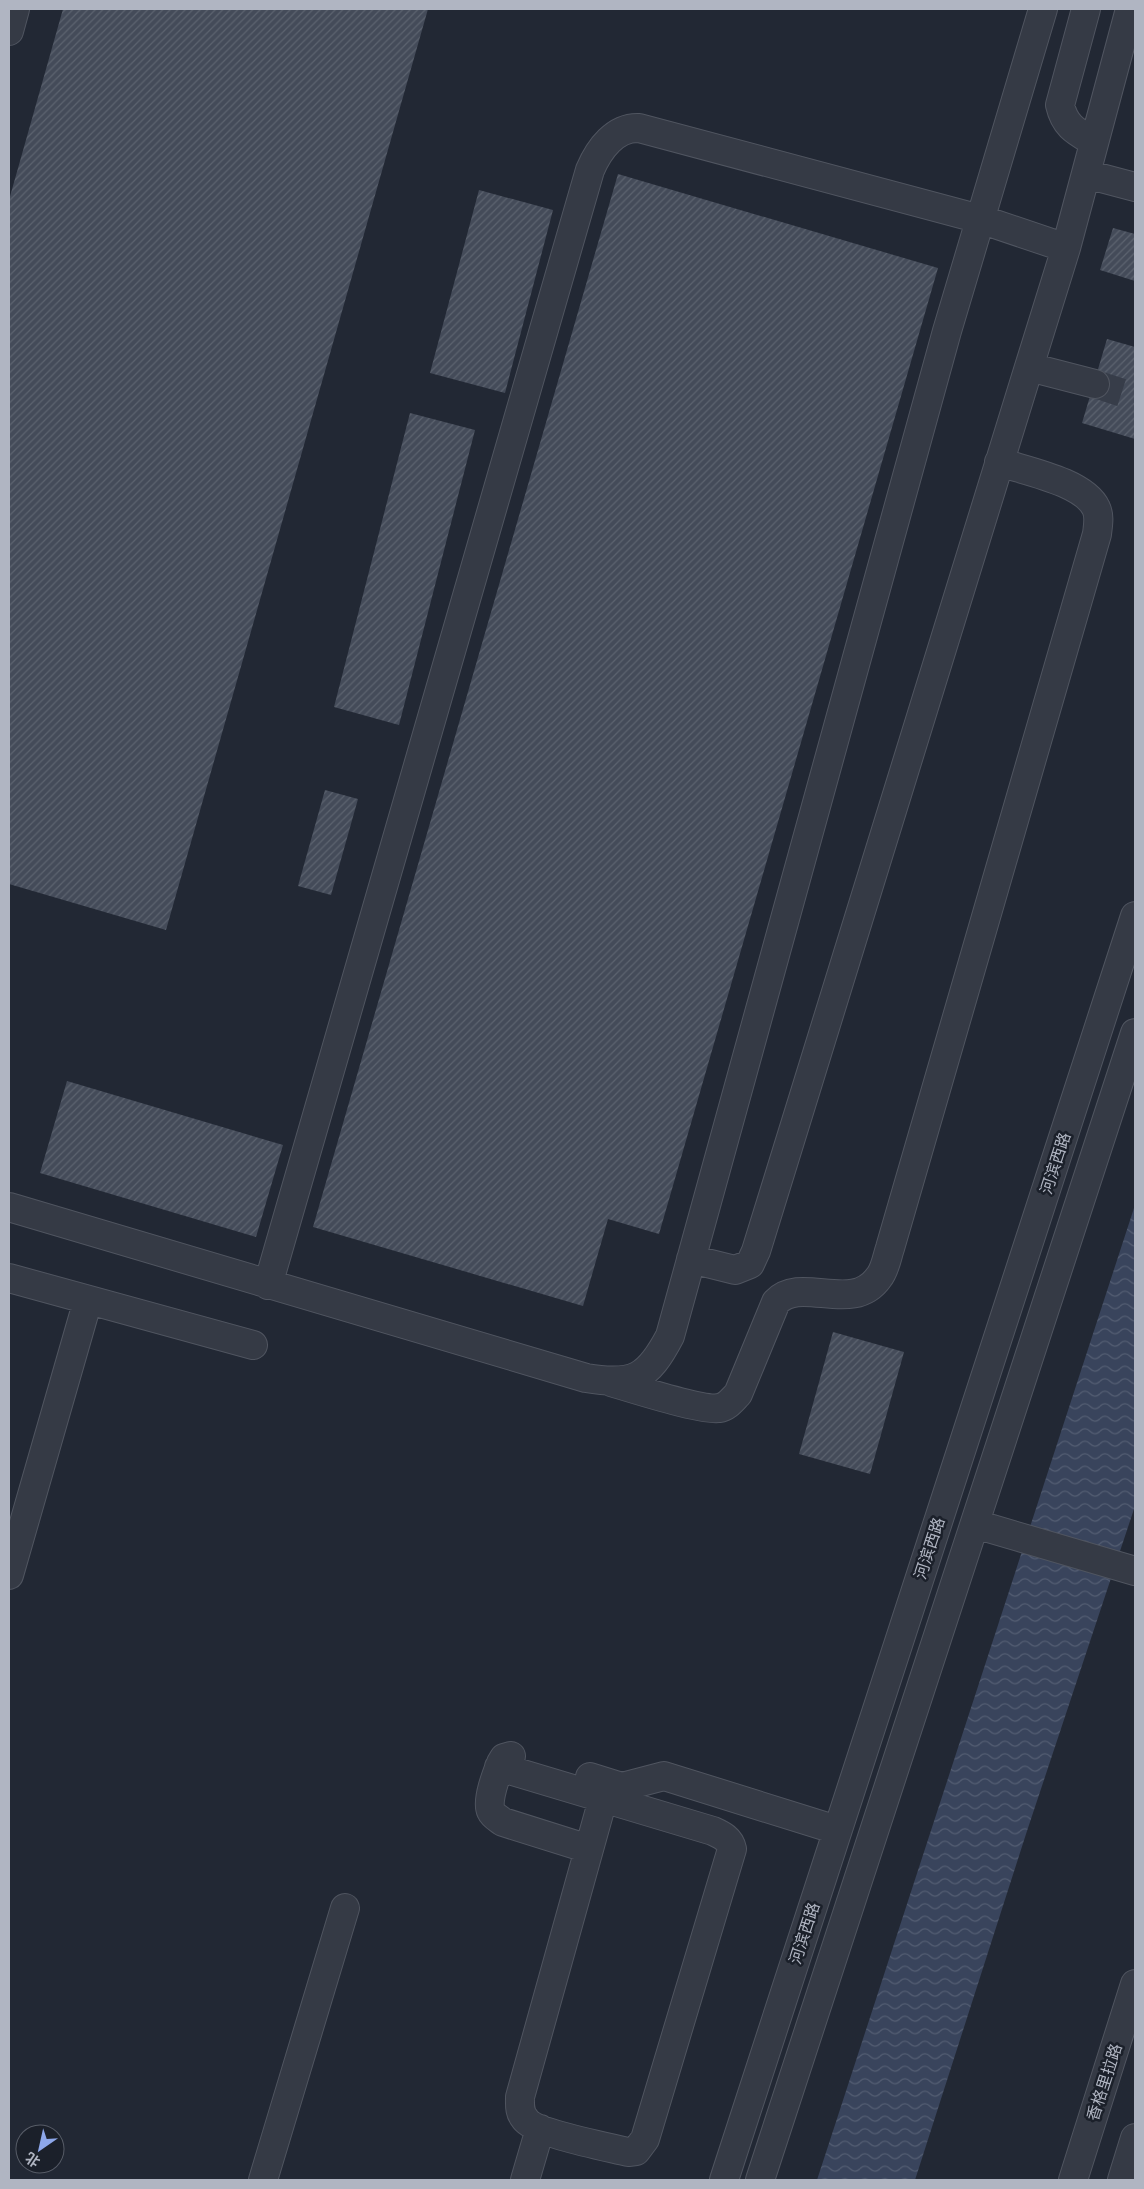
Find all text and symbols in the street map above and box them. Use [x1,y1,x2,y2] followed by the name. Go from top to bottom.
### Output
[1036,1129,1073,1196] street label: 河滨西路
[910,1514,947,1581] street label: 河滨西路
[785,1899,822,1966] street label: 河滨西路
[1082,2041,1125,2123] street label: 香格里拉路
[15,2124,65,2174] north arrow
[22,2149,43,2171] text: 北

